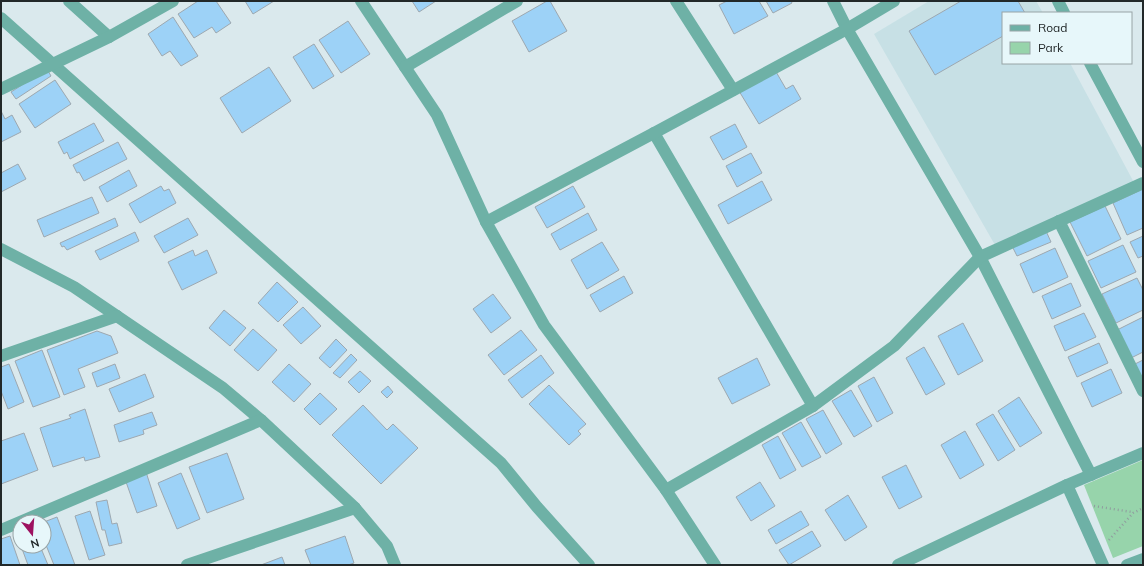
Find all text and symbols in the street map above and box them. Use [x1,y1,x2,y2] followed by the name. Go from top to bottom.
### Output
[1002,12,1132,64] legend
[1038,20,1067,35] text: Road
[1038,40,1064,55] text: Park
[12,514,52,554] north arrow
[29,536,41,551] text: N

